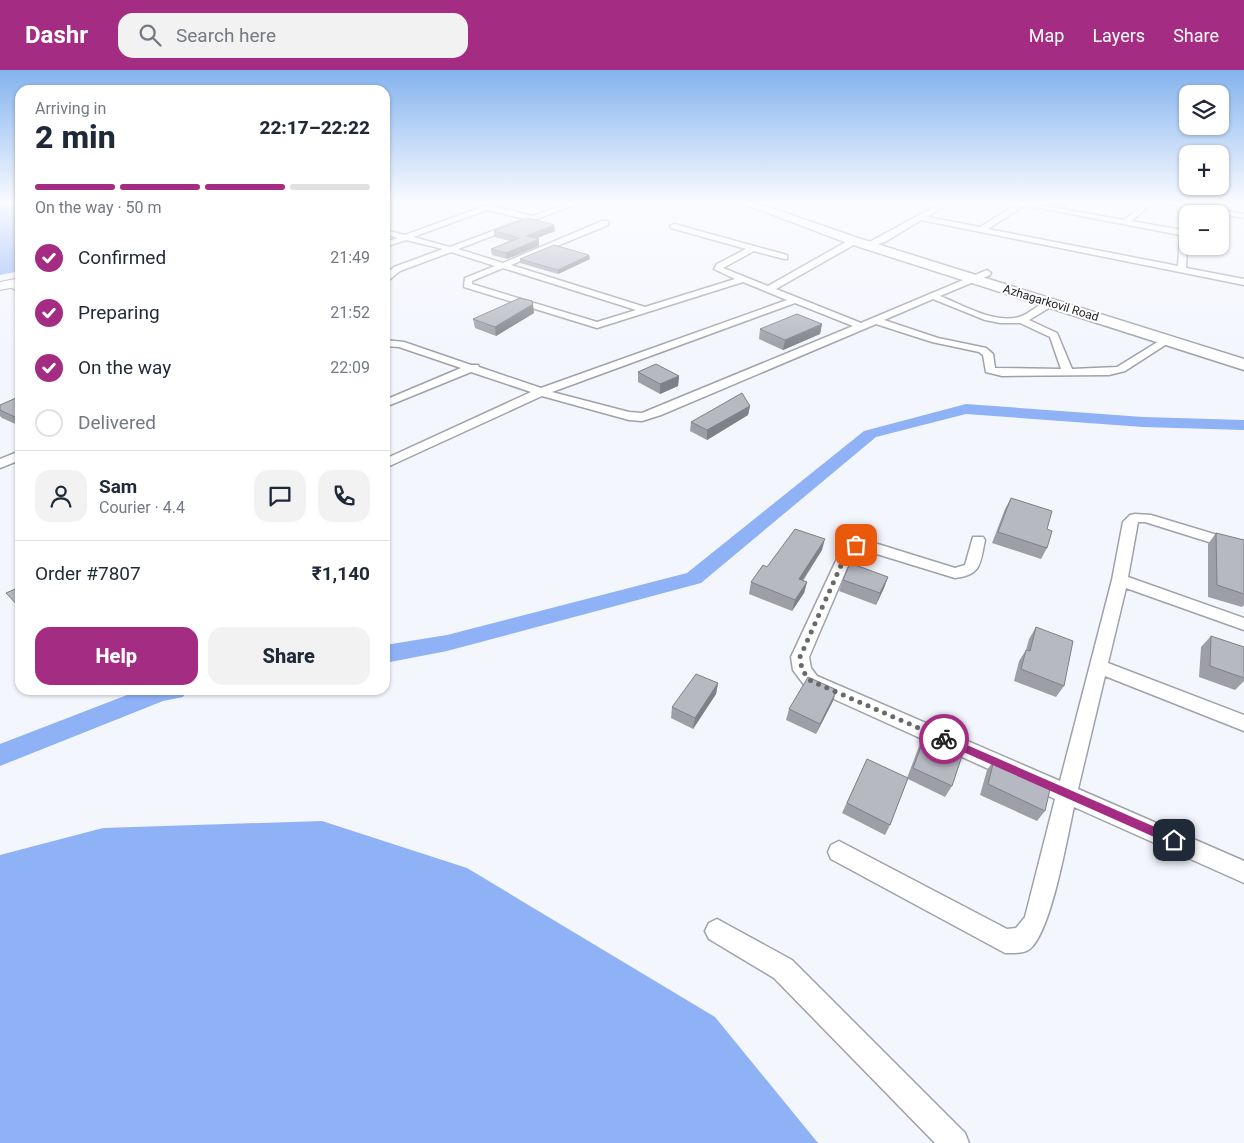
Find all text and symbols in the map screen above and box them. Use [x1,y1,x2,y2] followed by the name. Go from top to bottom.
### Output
[118,13,468,58] search box
[25,21,88,49] text: Dashr
[136,21,164,49] icon: search
[176,24,276,47] text: Search here
[1029,25,1064,46] text: Map
[1092,25,1145,46] text: Layers
[1173,25,1219,46] text: Share
[1179,85,1229,255] map controls
[1179,85,1229,135] button: layers
[35,99,106,118] text: Arriving in
[259,116,370,139] text: 22:17–22:22
[35,118,116,156] text: 2 min
[1179,145,1229,195] button: +
[35,198,162,217] text: On the way · 50 m
[1179,205,1229,255] button: −
[35,244,63,272] icon: check
[78,246,166,269] text: Confirmed
[330,248,370,267] text: 21:49
[1001,282,1101,324] street label: Azhagarkovil Road
[35,299,63,327] icon: check
[78,301,160,324] text: Preparing
[330,303,370,322] text: 21:52
[35,354,63,382] icon: check
[78,356,171,379] text: On the way
[330,358,370,377] text: 22:09
[78,411,156,434] text: Delivered
[35,470,87,522] button: person
[254,470,306,522] button: chat
[318,470,370,522] button: phone
[99,475,137,498] text: Sam
[99,498,185,517] text: Courier · 4.4
[835,524,877,566] pin
[842,531,870,559] icon: bag
[35,562,141,585] text: Order #7807
[312,562,370,585] text: ₹1,140
[35,627,198,685] button: Help
[208,627,370,685] button: Share
[919,714,969,764] courier
[930,725,958,753] icon: bike
[1153,819,1195,861] pin
[1160,826,1188,854] icon: home

